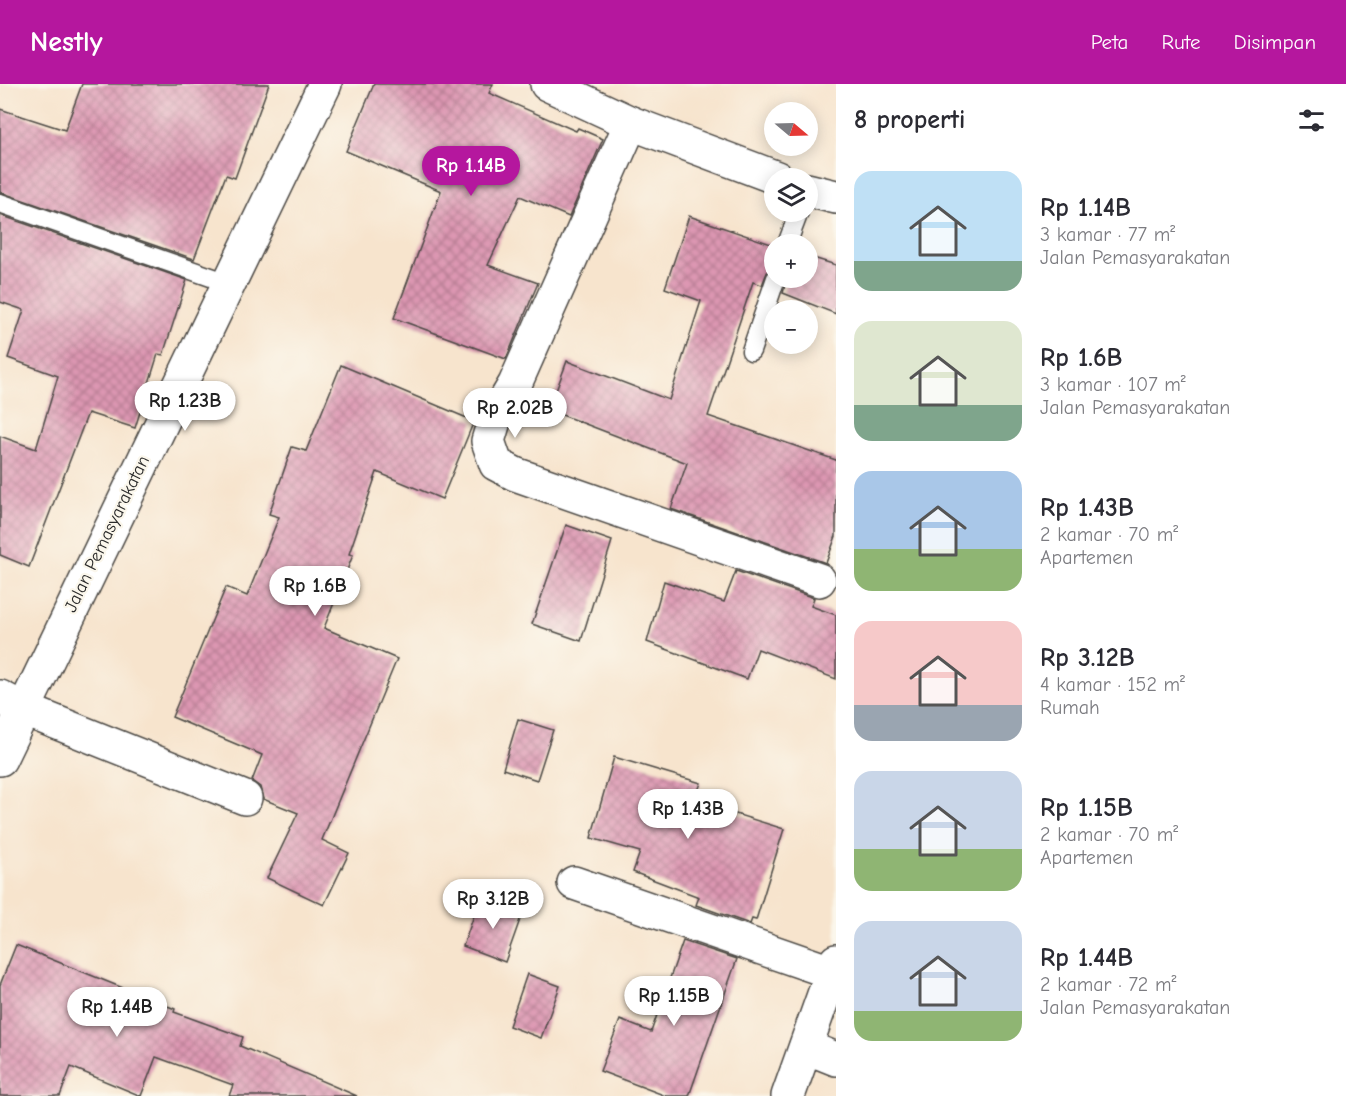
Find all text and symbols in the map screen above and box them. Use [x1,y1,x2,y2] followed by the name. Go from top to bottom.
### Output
[30,26,103,58] text: Nestly
[1091,30,1128,54] text: Peta
[1161,30,1201,54] text: Rute
[1234,30,1316,54] text: Disimpan
[764,102,818,156] north arrow
[764,102,818,354] map controls
[1295,104,1328,137] icon: filters
[854,105,965,135] text: 8 properti
[409,146,533,197] pin: Rp 1.14B
[436,154,506,177] text: Rp 1.14B
[764,168,818,222] button: layers
[1040,193,1131,223] text: Rp 1.14B
[902,195,974,267] icon: home
[1040,223,1175,246] text: 3 kamar · 77 m²
[764,234,818,288] button: +
[1040,246,1230,269] text: Jalan Pemasyarakatan
[764,300,818,354] button: −
[1040,343,1122,373] text: Rp 1.6B
[902,345,974,417] icon: home
[1040,373,1186,396] text: 3 kamar · 107 m²
[123,381,247,432] pin: Rp 1.23B
[453,388,577,439] pin: Rp 2.02B
[149,389,221,412] text: Rp 1.23B
[477,396,553,419] text: Rp 2.02B
[1040,396,1230,419] text: Jalan Pemasyarakatan
[60,452,154,616] street label: Jalan Pemasyarakatan
[1040,493,1134,523] text: Rp 1.43B
[902,495,974,567] icon: home
[1040,523,1178,546] text: 2 kamar · 70 m²
[1040,546,1133,569] text: Apartemen
[260,566,370,617] pin: Rp 1.6B
[283,574,347,597] text: Rp 1.6B
[1040,643,1135,673] text: Rp 3.12B
[902,645,974,717] icon: home
[1040,673,1185,696] text: 4 kamar · 152 m²
[1040,696,1100,719] text: Rumah
[626,789,750,840] pin: Rp 1.43B
[1040,793,1133,823] text: Rp 1.15B
[902,795,974,867] icon: home
[652,797,724,820] text: Rp 1.43B
[1040,823,1178,846] text: 2 kamar · 70 m²
[1040,846,1133,869] text: Apartemen
[431,879,555,930] pin: Rp 3.12B
[457,887,529,910] text: Rp 3.12B
[1040,943,1133,973] text: Rp 1.44B
[902,945,974,1017] icon: home
[1040,973,1177,996] text: 2 kamar · 72 m²
[612,976,736,1027] pin: Rp 1.15B
[638,984,710,1007] text: Rp 1.15B
[55,987,179,1038] pin: Rp 1.44B
[81,995,153,1018] text: Rp 1.44B
[1040,996,1230,1019] text: Jalan Pemasyarakatan

